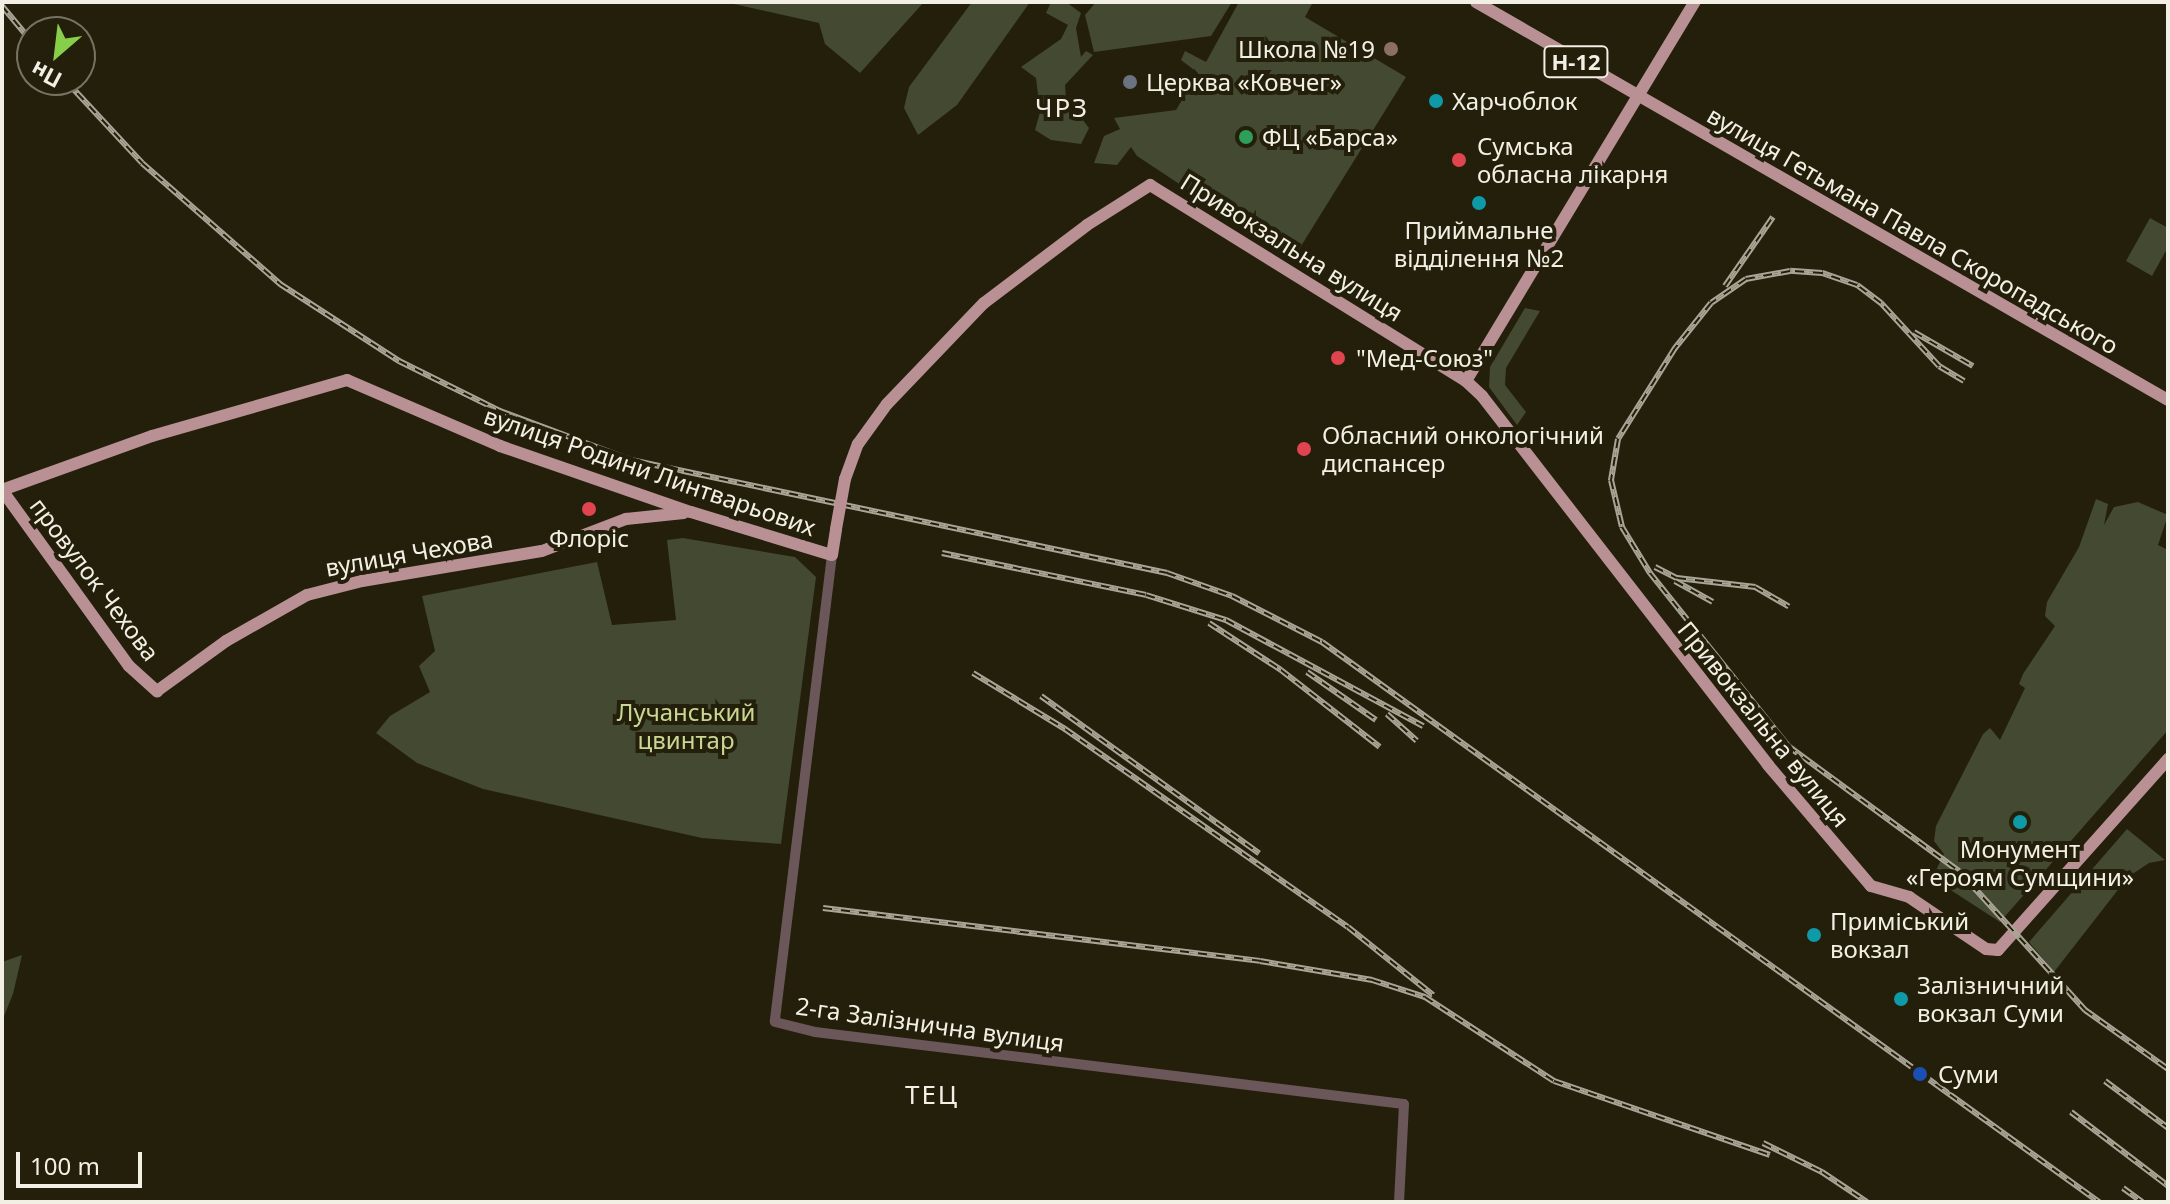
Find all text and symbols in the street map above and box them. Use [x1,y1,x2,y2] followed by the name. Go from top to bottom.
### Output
[16,16,96,96] north arrow
[1238,35,1375,63] place label: Школа №19
[1382,40,1400,58] marker: Школа №19
[1542,44,1610,80] road number: Н-12
[25,55,66,96] text: Пн
[1146,68,1342,96] place label: Церква «Ковчег»
[1121,73,1139,91] marker: Церква «Ковчег»
[1452,87,1577,115] place label: Харчоблок
[1035,92,1089,124] district label: ЧРЗ
[1427,92,1445,110] marker: Харчоблок
[1702,100,2124,360] street label: вулиця Гетьмана Павла Скоропадського
[1262,123,1398,151] place label: ФЦ «Барса»
[1237,128,1255,146] marker: ФЦ «Барса»
[1477,132,1668,188] place label: Сумська обласна лікарня
[1448,149,1470,171] marker: Сумська обласна лікарня
[1176,167,1408,327] street label: Привокзальна вулиця
[1470,194,1488,212] marker: Приймальне відділення №2
[1394,216,1564,272] place label: Приймальне відділення №2
[1356,344,1493,372] place label: "Мед-Союз"
[1327,347,1349,369] marker: "Мед-Союз"
[480,401,820,541] street label: вулиця Родини Линтварьових
[1322,421,1604,477] place label: Обласний онкологічний диспансер
[1293,438,1315,460] marker: Обласний онкологічний диспансер
[24,492,166,666] street label: провулок Чехова
[578,498,600,520] marker: Флоріс
[323,524,495,582] street label: вулиця Чехова
[549,524,629,552] place label: Флоріс
[1672,615,1856,833] street label: Привокзальна вулиця
[617,698,755,754] park label: Лучанський цвинтар
[2011,813,2029,831] marker: Монумент «Героям Сумщини»
[1906,835,2134,891] place label: Монумент «Героям Сумщини»
[1830,907,1969,963] place label: Приміський вокзал
[1805,926,1823,944] marker: Приміський вокзал
[1917,971,2065,1027] place label: Залізничний вокзал Суми
[1892,990,1910,1008] marker: Залізничний вокзал Суми
[794,991,1066,1057] street label: 2-га Залізнична вулиця
[1938,1060,1999,1088] place label: Суми
[1909,1063,1931,1085] marker: Суми
[905,1079,959,1111] district label: ТЕЦ
[20,1136,146,1186] scale bar
[30,1149,100,1182] text: 100 m

